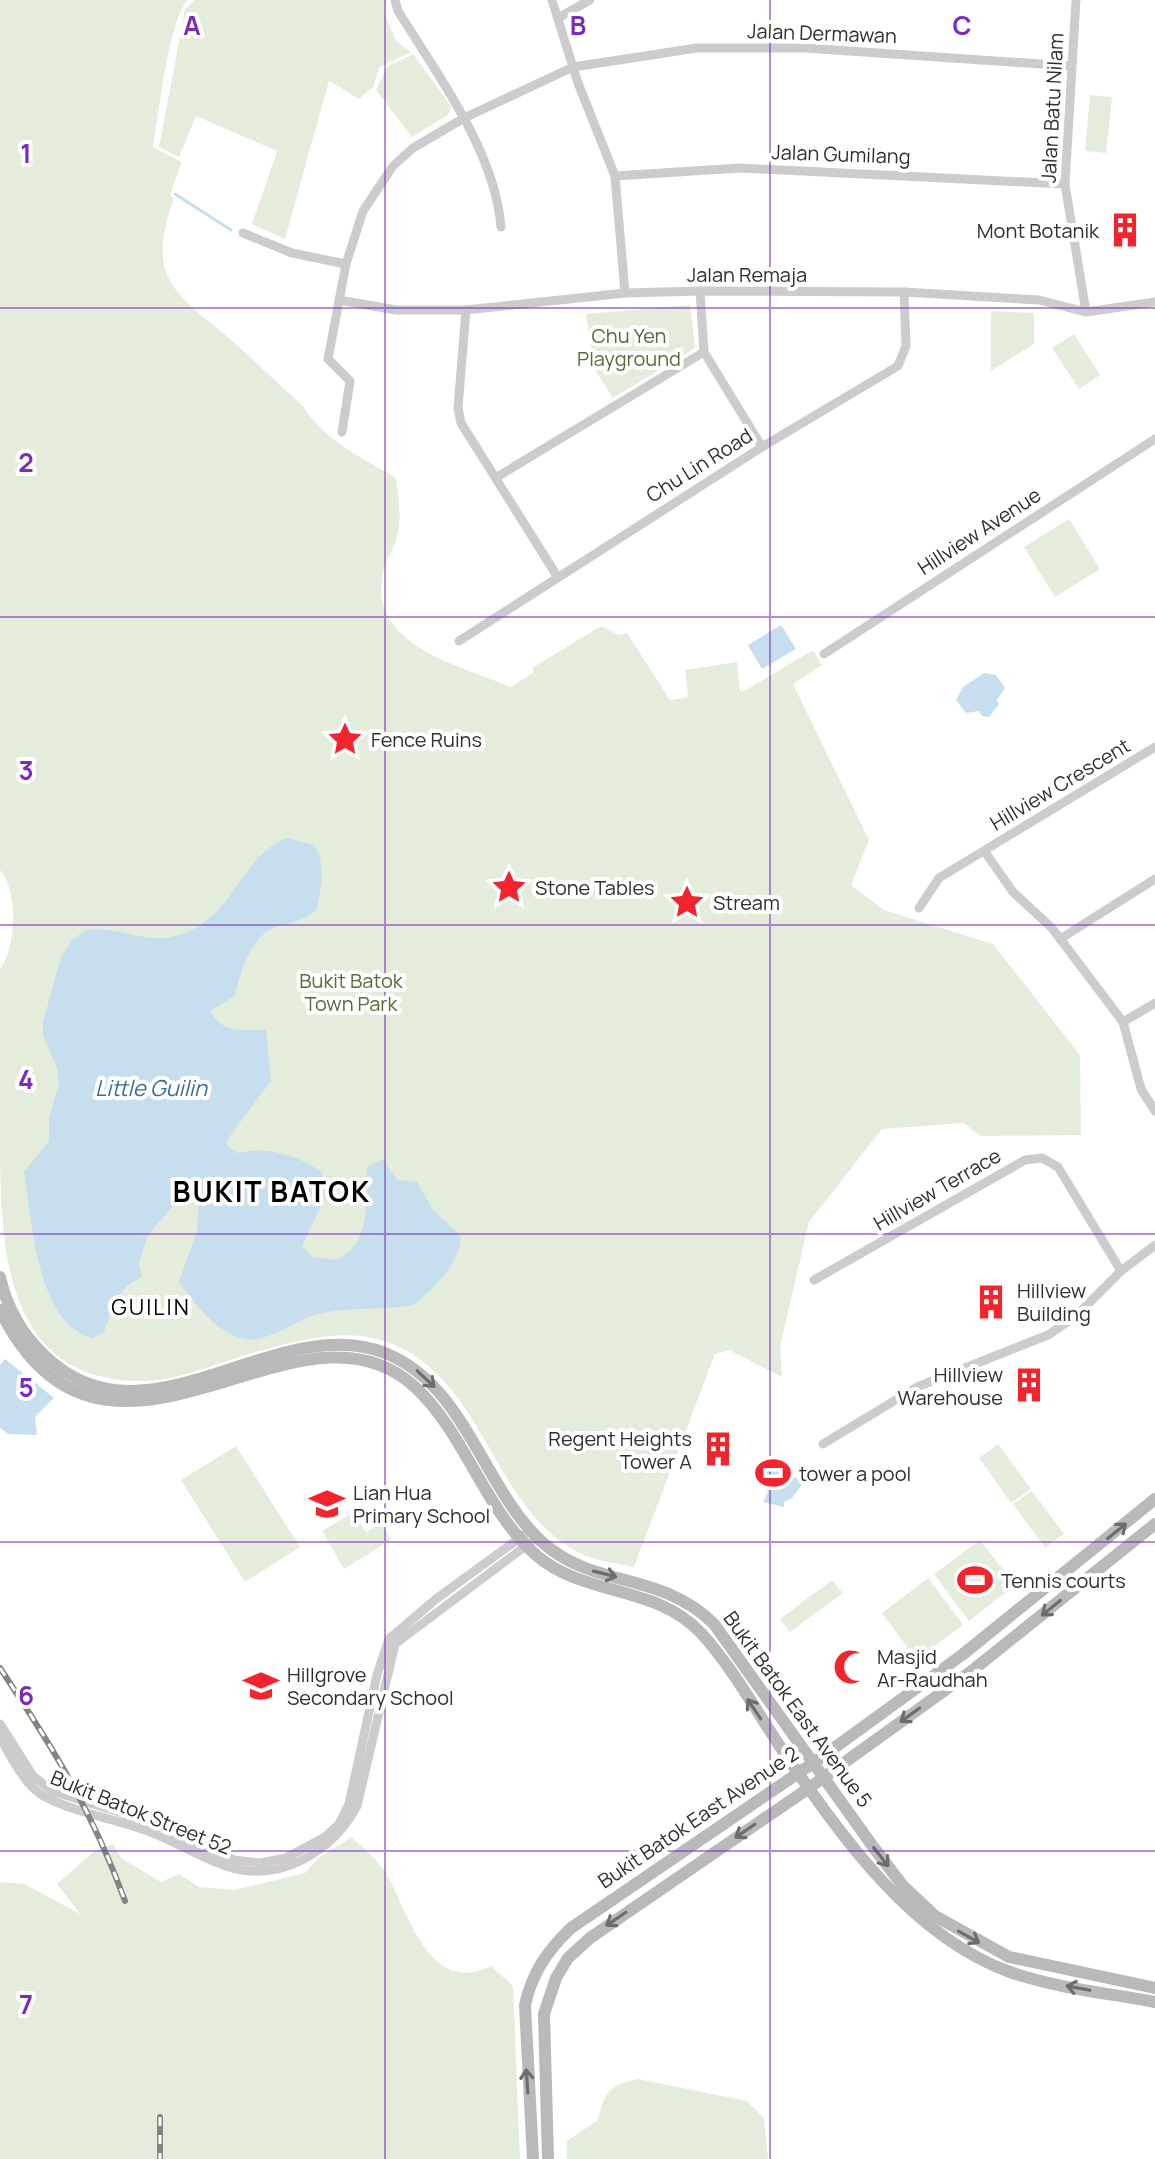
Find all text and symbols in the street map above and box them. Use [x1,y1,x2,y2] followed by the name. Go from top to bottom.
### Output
[183,7,201,43] text: A
[570,7,586,43] text: B
[952,7,972,43] text: C
[747,17,897,49] street label: Jalan Dermawan
[1035,32,1069,184] street label: Jalan Batu Nilam
[20,135,32,171] text: 1
[771,138,911,170] street label: Jalan Gumilang
[1106,211,1144,249] building icon: Mont Botanik
[977,217,1100,244] place label: Mont Botanik
[687,261,807,288] street label: Jalan Remaja
[577,322,681,372] park label: Chu Yen Playground
[641,422,757,508] street label: Chu Lin Road
[18,444,34,480] text: 2
[912,481,1046,581] street label: Hillview Avenue
[326,720,364,758] place icon: Fence Ruins
[371,726,482,753] place label: Fence Ruins
[985,732,1135,836] street label: Hillview Crescent
[18,752,34,788] text: 3
[490,868,528,906] place icon: Stone Tables
[535,874,655,901] place label: Stone Tables
[668,883,706,921] place icon: Stream
[713,889,780,916] place label: Stream
[299,967,404,1017] park label: Bukit Batok Town Park
[18,1061,34,1097] text: 4
[95,1073,208,1103] water label: Little Guilin
[868,1142,1006,1236] street label: Hillview Terrace
[173,1172,371,1210] district label: BUKIT BATOK
[1017,1277,1091,1327] place label: Hillview Building
[972,1283,1010,1321] building icon: Hillview Building
[111,1292,191,1322] district label: GUILIN
[898,1361,1003,1411] place label: Hillview Warehouse
[1010,1366,1048,1404] building icon: Hillview Warehouse
[18,1369,34,1405] text: 5
[415,1370,435,1388] one-way arrow
[548,1425,692,1475] place label: Regent Heights Tower A
[699,1430,737,1468] building icon: Regent Heights Tower A
[754,1454,792,1492] sports icon: tower a pool
[799,1460,911,1487] place label: tower a pool
[353,1479,490,1529] place label: Lian Hua Primary School
[308,1485,346,1523] school or university icon: Lian Hua Primary School
[1106,1522,1127,1539] one-way arrow
[956,1561,994,1599] sports icon: Tennis courts
[592,1567,618,1582] one-way arrow
[1001,1567,1126,1594] place label: Tennis courts
[1041,1599,1062,1616] one-way arrow
[718,1605,878,1813] street label: Bukit Batok East Avenue 5
[877,1643,988,1693] place label: Masjid Ar-Raudhah
[832,1648,870,1686] mosque icon: Masjid Ar-Raudhah
[287,1661,454,1711] place label: Hillgrove Secondary School
[242,1667,280,1705] school or university icon: Hillgrove Secondary School
[18,1677,34,1713] text: 6
[746,1698,762,1720] one-way arrow
[899,1707,921,1724] one-way arrow
[592,1740,804,1894] street label: Bukit Batok East Avenue 2
[47,1763,235,1861] street label: Bukit Batok Street 52
[734,1823,756,1839] one-way arrow
[872,1846,889,1867] one-way arrow
[605,1911,628,1927] one-way arrow
[957,1930,981,1945] one-way arrow
[1066,1979,1092,1994] one-way arrow
[19,1986,33,2022] text: 7
[519,2068,534,2095] one-way arrow

